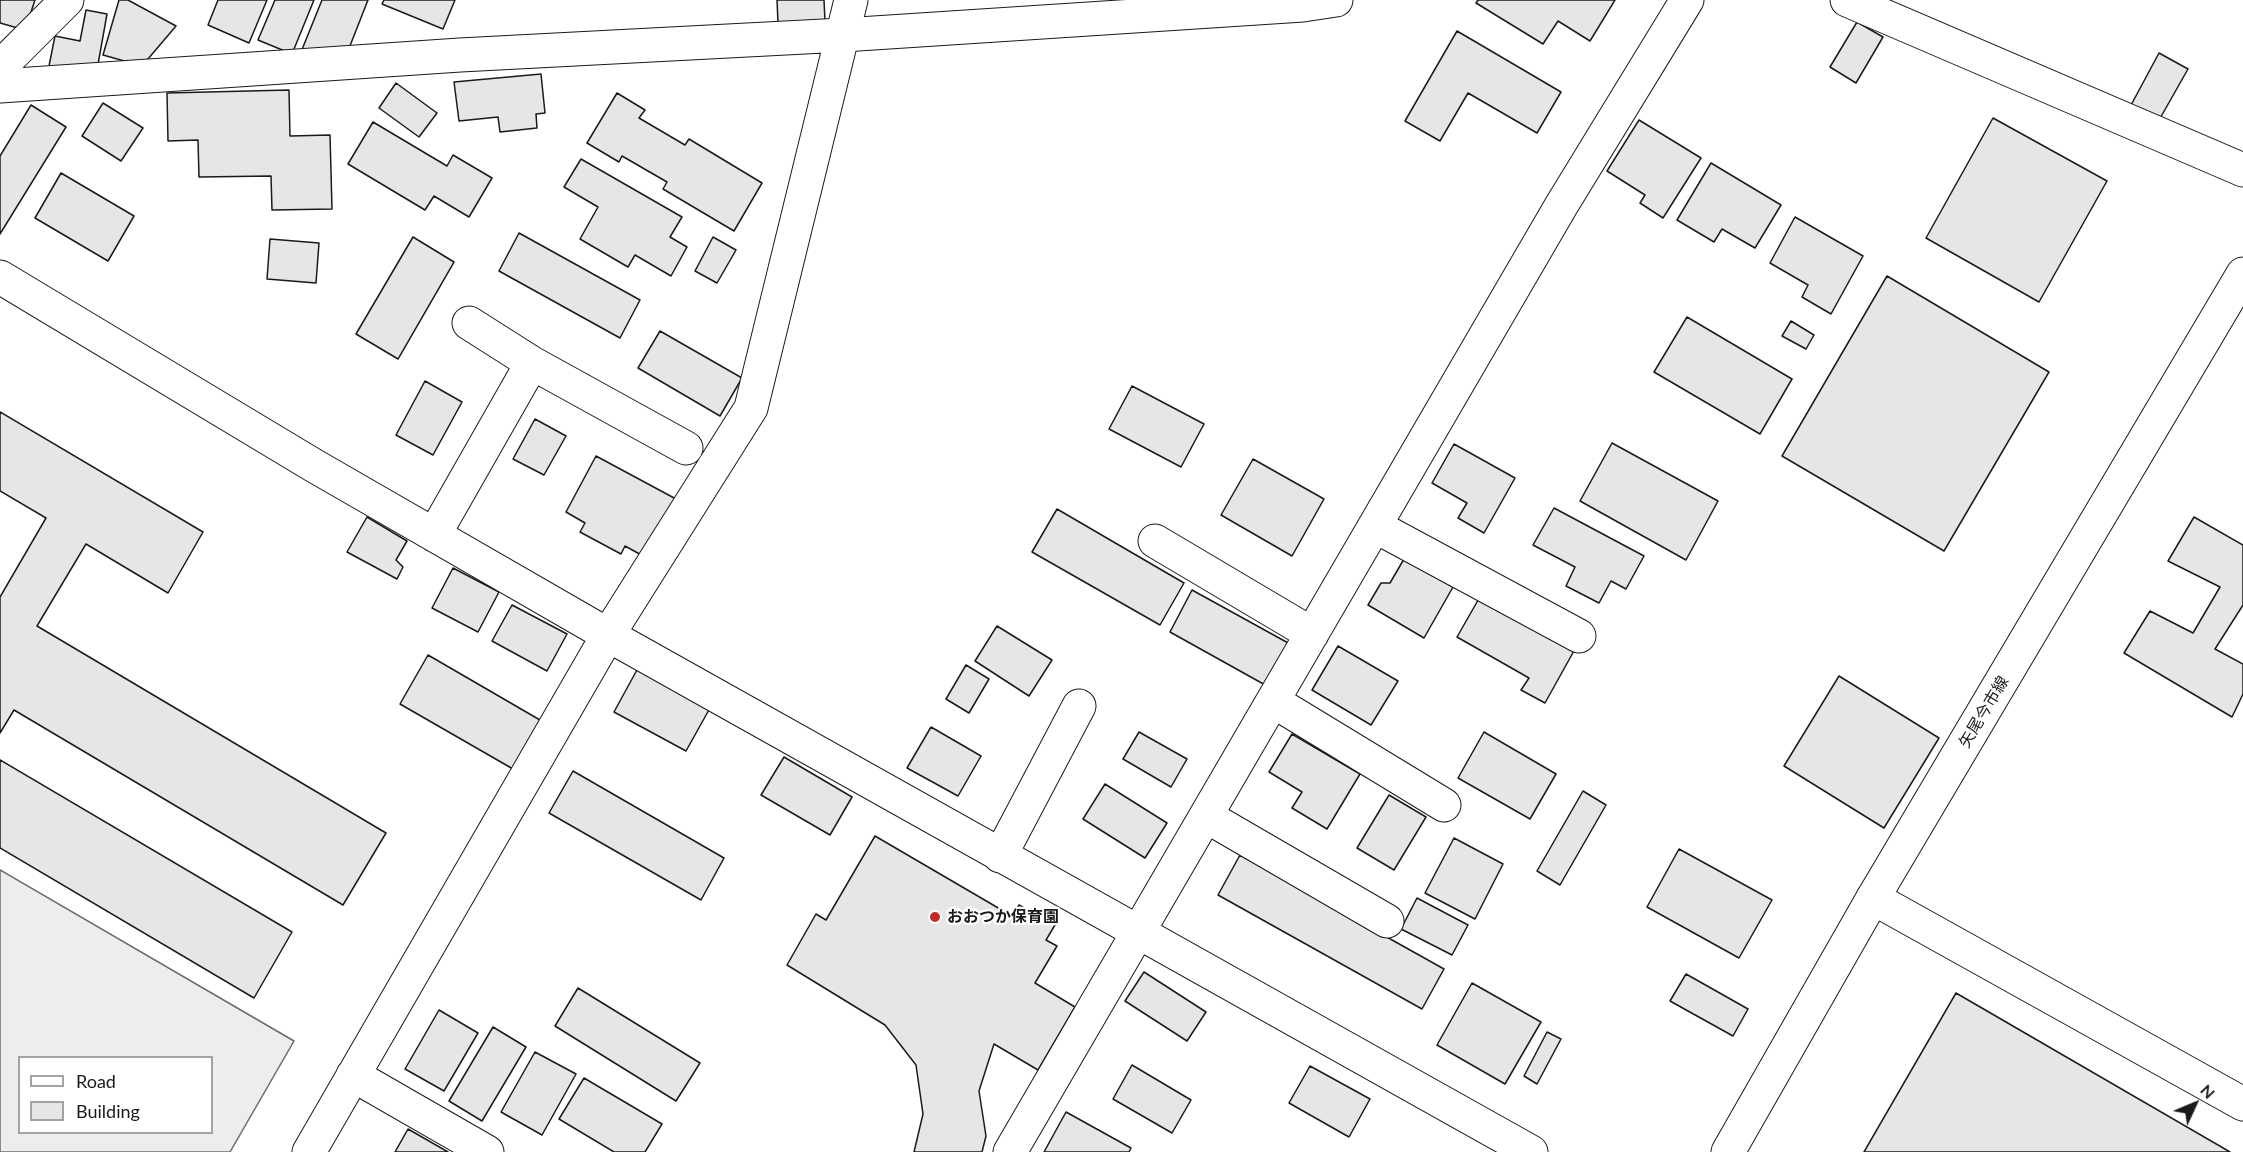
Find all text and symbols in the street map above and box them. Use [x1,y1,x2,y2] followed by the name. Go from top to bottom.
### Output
[1955,673,2013,751] street label: 矢尾今市線
[947,907,1059,927] place label: おおつか保育園
[928,910,942,924] marker: おおつか保育園
[18,1056,213,1134] legend
[76,1070,116,1092] text: Road
[2165,1074,2225,1134] north arrow
[2197,1080,2219,1102] text: N
[76,1100,140,1122] text: Building

